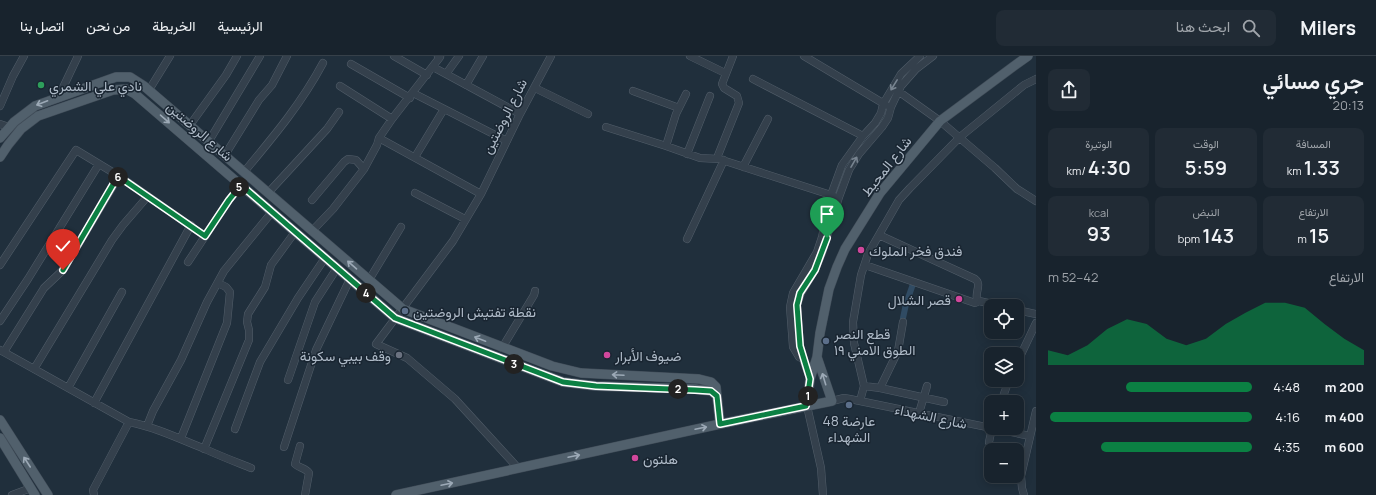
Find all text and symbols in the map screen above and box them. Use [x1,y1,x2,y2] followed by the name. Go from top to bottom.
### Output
[996,10,1276,46] search box
[1300,15,1356,41] text: Milers
[20,16,64,35] text: اتصل بنا
[86,16,130,35] text: من نحن
[152,16,196,35] text: الخريطة
[218,16,263,35] text: الرئيسية
[1176,16,1230,37] text: ابحث هنا
[1240,17,1262,39] icon: search
[1262,66,1364,96] text: جري مسائي
[1048,69,1090,111] button: share
[477,75,533,158] street label: شارع الروضتين
[49,76,142,98] place label: نادي علي الشمري
[890,79,898,90] one-way arrow
[36,80,46,90] marker: نادي علي الشمري
[1333,96,1364,114] text: 20:13
[161,97,237,167] street label: شارع الروضتين
[37,100,49,108] one-way arrow
[159,115,170,124] one-way arrow
[856,132,917,201] street label: شارع المحيط
[1085,136,1112,151] text: الوتيرة
[1193,136,1219,151] text: الوقت
[1296,136,1331,151] text: المسافة
[1088,154,1131,181] text: 4:30
[1185,154,1227,181] text: 5:59
[1304,154,1340,181] text: 1.33
[851,156,859,168] one-way arrow
[1067,163,1088,178] text: /km
[1287,163,1304,178] text: km
[108,167,128,187] pin: 6
[115,169,121,184] text: 6
[229,177,249,197] pin: 5
[236,179,242,194] text: 5
[810,197,844,238] pin
[816,203,838,225] icon: arrive
[1192,204,1220,219] text: النبض
[1298,204,1328,219] text: الارتفاع
[1089,205,1109,220] text: kcal
[1087,220,1111,247] text: 93
[1202,222,1234,249] text: 143
[1309,222,1329,249] text: 15
[46,229,80,270] pin
[1178,231,1202,246] text: bpm
[1298,231,1309,246] text: m
[52,235,74,257] icon: check
[869,241,963,260] place label: فندق فخر الملوك
[856,245,866,255] marker: فندق فخر الملوك
[347,261,357,270] one-way arrow
[1048,268,1098,286] text: 42–52 m
[1329,268,1364,286] text: الارتفاع
[356,283,376,303] pin: 4
[363,285,369,300] text: 4
[888,290,951,310] place label: قصر الشلال
[954,294,964,304] marker: قصر الشلال
[984,299,1024,483] map controls
[984,299,1024,339] button: locate
[413,302,536,321] place label: نقطة تفتيش الروضتين
[400,306,410,316] marker: نقطة تفتيش الروضتين
[833,324,916,362] place label: قطع النصر الطوق الامني ۱۹
[474,335,486,343] one-way arrow
[821,336,831,346] marker: قطع النصر الطوق الامني ۱۹
[300,346,391,368] place label: وقف بيبي سكونة
[614,346,682,365] place label: ضيوف الأبرار
[984,347,1024,387] button: layers
[394,350,404,360] marker: وقف بيبي سكونة
[602,350,612,360] marker: ضيوف الأبرار
[504,354,524,374] pin: 3
[511,356,517,371] text: 3
[612,371,625,378] one-way arrow
[820,373,827,386] one-way arrow
[1273,378,1300,396] text: 4:48
[1325,378,1364,396] text: 200 m
[668,379,688,399] pin: 2
[675,381,681,396] text: 2
[798,386,818,406] pin: 1
[806,388,810,403] text: 1
[984,395,1024,435] button: +
[893,399,969,435] street label: شارع الشهداء
[844,400,854,410] marker: عارضة 48 الشهداء
[1275,408,1300,426] text: 4:16
[1325,408,1364,426] text: 400 m
[823,411,875,446] place label: عارضة 48 الشهداء
[694,423,707,431] one-way arrow
[1274,438,1300,456] text: 4:35
[1325,438,1364,456] text: 600 m
[984,443,1024,483] button: −
[643,449,678,468] place label: هلتون
[567,451,580,459] one-way arrow
[630,453,640,463] marker: هلتون
[23,457,31,468] one-way arrow
[440,479,453,487] one-way arrow

